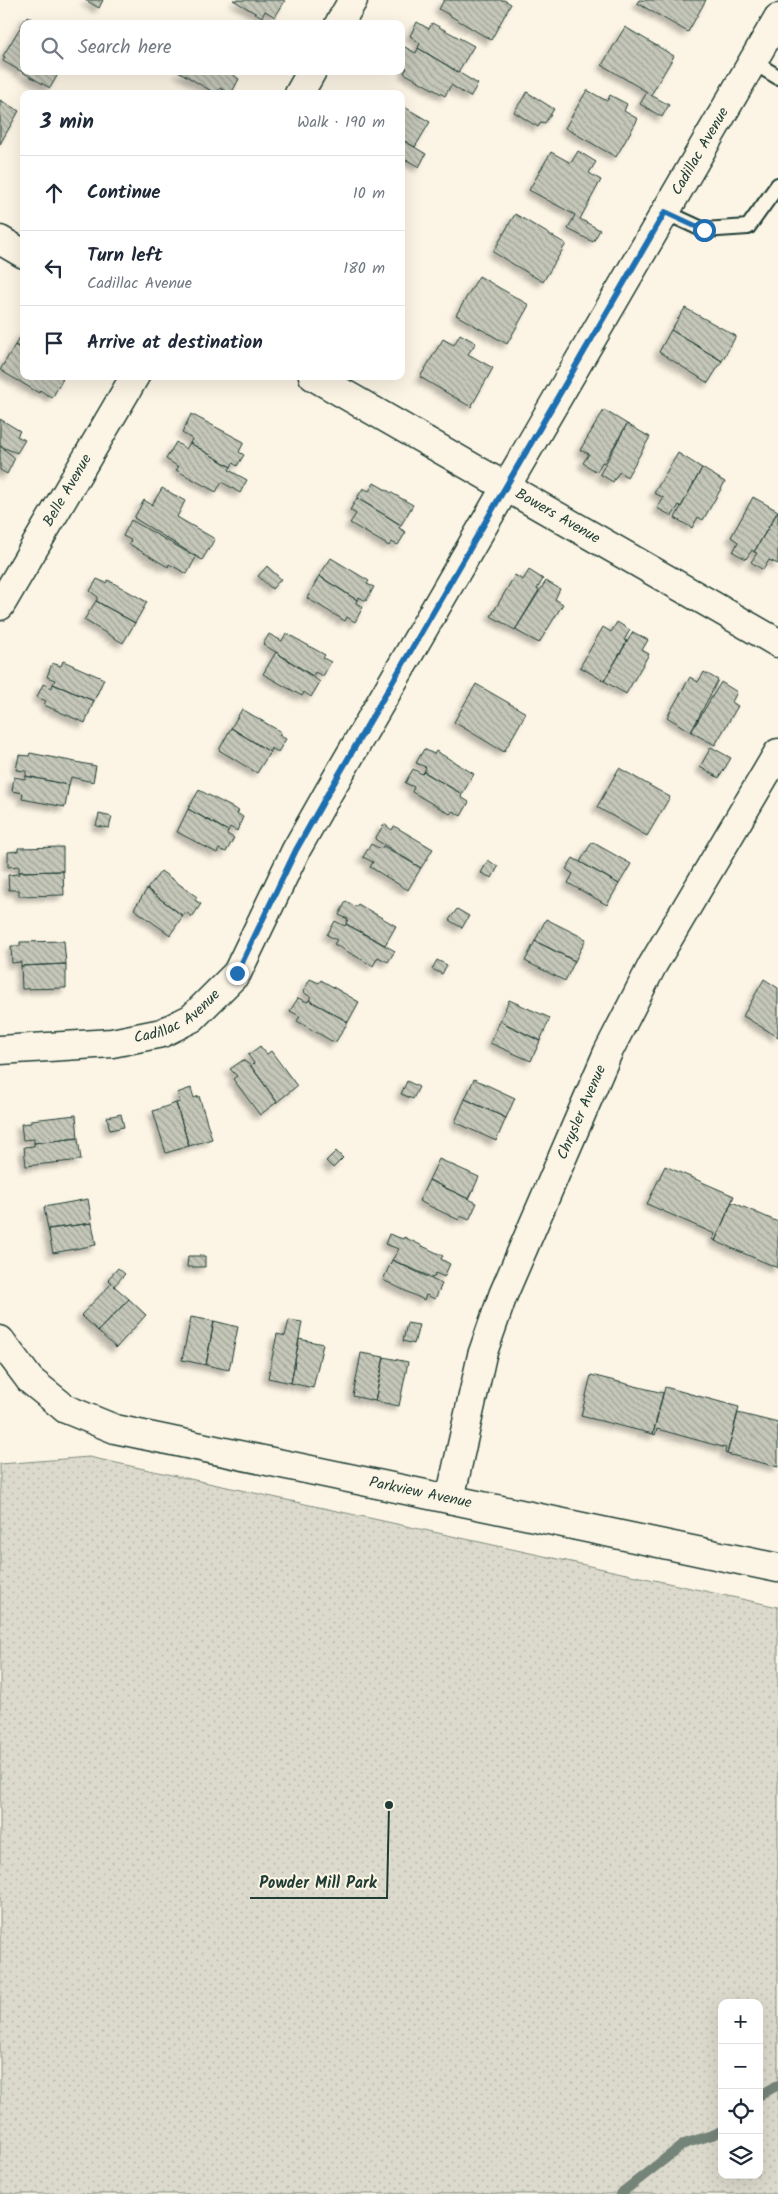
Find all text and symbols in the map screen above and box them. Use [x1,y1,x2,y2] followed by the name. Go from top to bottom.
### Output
[20,20,405,75] search box
[78,33,172,63] text: Search here
[38,34,66,62] icon: search
[665,103,736,200] street label: Cadillac Avenue
[40,106,94,139] text: 3 min
[297,110,385,135] text: Walk · 190 m
[87,178,160,208] text: Continue
[40,179,68,207] icon: ahead
[353,181,385,206] text: 10 m
[693,219,716,242] route start
[87,241,162,271] text: Turn left
[40,254,68,282] icon: left
[343,256,385,281] text: 180 m
[87,271,192,296] text: Cadillac Avenue
[87,328,263,358] text: Arrive at destination
[40,329,68,357] icon: arrive
[37,449,99,531] street label: Belle Avenue
[510,482,605,551] street label: Bowers Avenue
[226,962,249,985] route end
[132,984,226,1050] street label: Cadillac Avenue
[551,1061,613,1164] street label: Chrysler Avenue
[367,1471,474,1516] street label: Parkview Avenue
[250,1867,387,1898] callout: Powder Mill Park
[259,1871,378,1896] text: Powder Mill Park
[718,1999,763,2179] map controls
[718,1999,763,2044] button: +
[718,2044,763,2089] button: −
[718,2089,763,2134] button: locate
[718,2134,763,2179] button: layers

